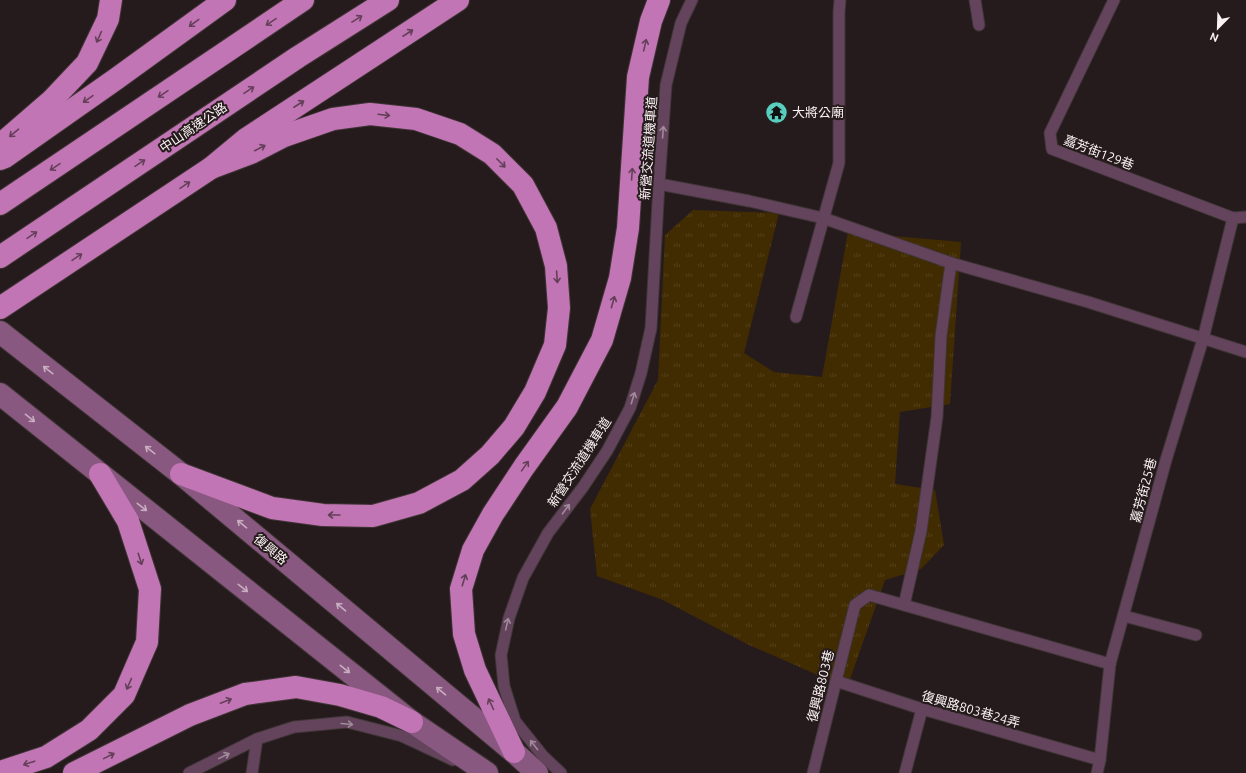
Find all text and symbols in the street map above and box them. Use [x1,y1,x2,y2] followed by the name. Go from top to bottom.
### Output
[1198,8,1238,48] north arrow
[352,15,363,24] one-way arrow
[266,18,277,26] one-way arrow
[188,19,199,27] one-way arrow
[402,29,413,37] one-way arrow
[1208,30,1220,44] text: N
[95,31,102,43] one-way arrow
[642,39,650,52] one-way arrow
[243,86,254,94] one-way arrow
[158,90,169,98] one-way arrow
[83,95,94,103] one-way arrow
[637,96,659,200] street label: 新營交流道機車道
[157,99,229,155] street label: 中山高速公路
[764,99,790,125] temple icon: 大將公廟
[293,100,304,108] one-way arrow
[792,105,844,119] place label: 大將公廟
[377,111,390,119] one-way arrow
[659,125,666,138] one-way arrow
[9,128,20,137] one-way arrow
[1062,132,1136,172] street label: 嘉芳街129巷
[254,144,266,151] one-way arrow
[496,158,506,168] one-way arrow
[135,159,146,167] one-way arrow
[49,163,61,171] one-way arrow
[628,168,635,181] one-way arrow
[180,181,191,189] one-way arrow
[27,231,38,239] one-way arrow
[71,253,82,261] one-way arrow
[554,270,561,283] one-way arrow
[610,296,617,309] one-way arrow
[42,366,53,374] one-way arrow
[630,392,637,405] one-way arrow
[25,414,36,422] one-way arrow
[545,415,613,509] street label: 新營交流道機車道
[145,446,156,454] one-way arrow
[1128,456,1158,524] street label: 嘉芳街25巷
[521,460,529,471] one-way arrow
[136,502,147,511] one-way arrow
[562,504,570,515] one-way arrow
[328,511,341,519] one-way arrow
[236,520,247,529] one-way arrow
[252,531,290,567] street label: 復興路
[137,553,145,565] one-way arrow
[461,573,468,586] one-way arrow
[238,583,249,592] one-way arrow
[336,603,347,612] one-way arrow
[504,618,512,631] one-way arrow
[804,648,836,724] street label: 復興路803巷
[340,664,351,673] one-way arrow
[124,677,132,689] one-way arrow
[436,686,447,695] one-way arrow
[920,688,1022,730] street label: 復興路803巷24弄
[220,697,232,705] one-way arrow
[487,698,494,710] one-way arrow
[341,720,354,727] one-way arrow
[530,739,539,750] one-way arrow
[103,752,115,759] one-way arrow
[217,752,229,759] one-way arrow
[24,759,36,767] one-way arrow

